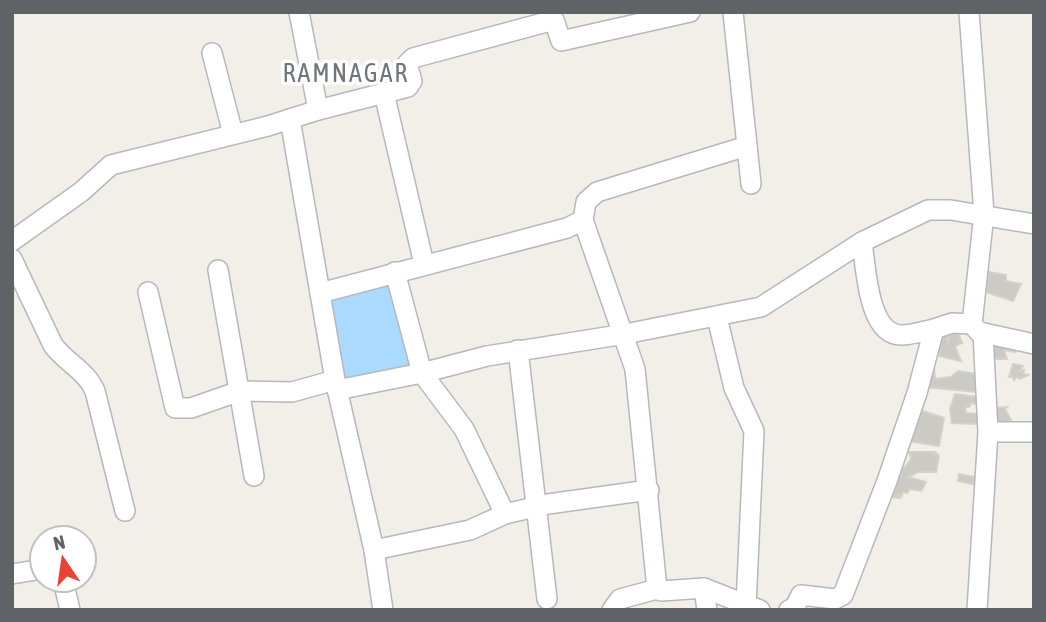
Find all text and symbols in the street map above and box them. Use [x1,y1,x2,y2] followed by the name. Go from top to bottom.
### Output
[283,58,409,88] district label: RAMNAGAR
[28,524,98,594] north arrow
[51,530,67,554] text: N

